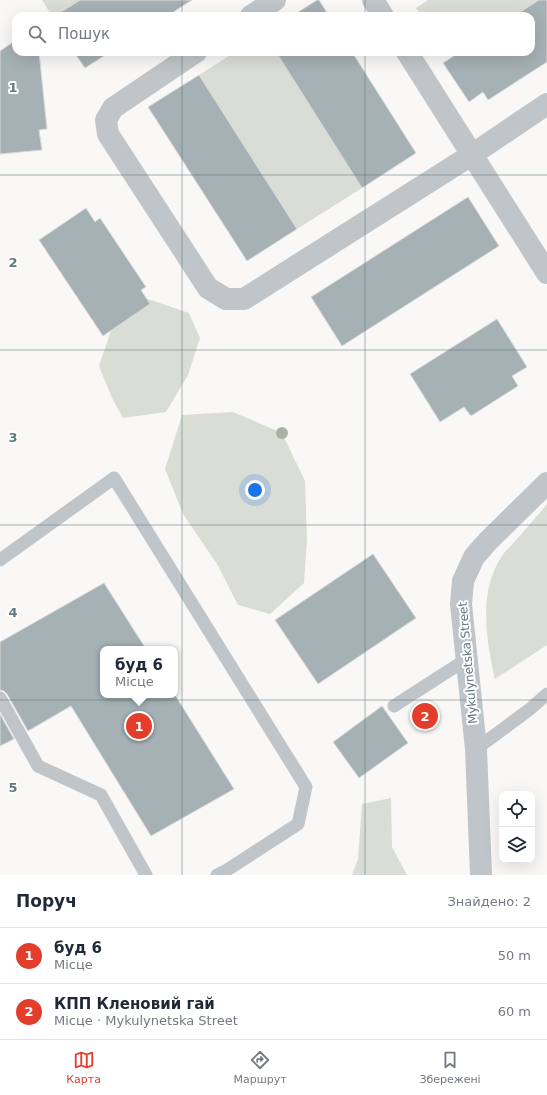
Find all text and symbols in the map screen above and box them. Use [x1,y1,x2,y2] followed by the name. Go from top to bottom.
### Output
[12,12,535,56] search box
[26,23,48,45] icon: search
[58,25,110,43] text: Пошук
[8,80,18,95] text: 1
[8,255,18,270] text: 2
[8,430,18,445] text: 3
[245,480,265,500] your location
[456,601,480,725] street label: Mykulynetska Street
[8,605,18,620] text: 4
[100,646,178,698] popup
[115,656,163,674] text: буд 6
[115,674,154,689] text: Місце
[412,701,438,731] pin: 2
[126,711,152,741] pin: 1
[8,780,18,795] text: 5
[499,791,535,863] map controls
[499,791,535,827] button: locate
[499,827,535,863] button: layers
[16,891,77,911] text: Поруч
[448,894,531,909] text: Знайдено: 2
[54,939,102,957] text: буд 6
[24,948,34,963] text: 1
[498,948,531,963] text: 50 m
[54,957,93,972] text: Місце
[54,995,215,1013] text: КПП Кленовий гай
[24,1004,34,1019] text: 2
[498,1004,531,1019] text: 60 m
[54,1013,238,1028] text: Місце · Mykulynetska Street
[66,1049,101,1086] tab: Карта
[234,1049,287,1086] tab: Маршрут
[419,1049,481,1086] tab: Збережені

